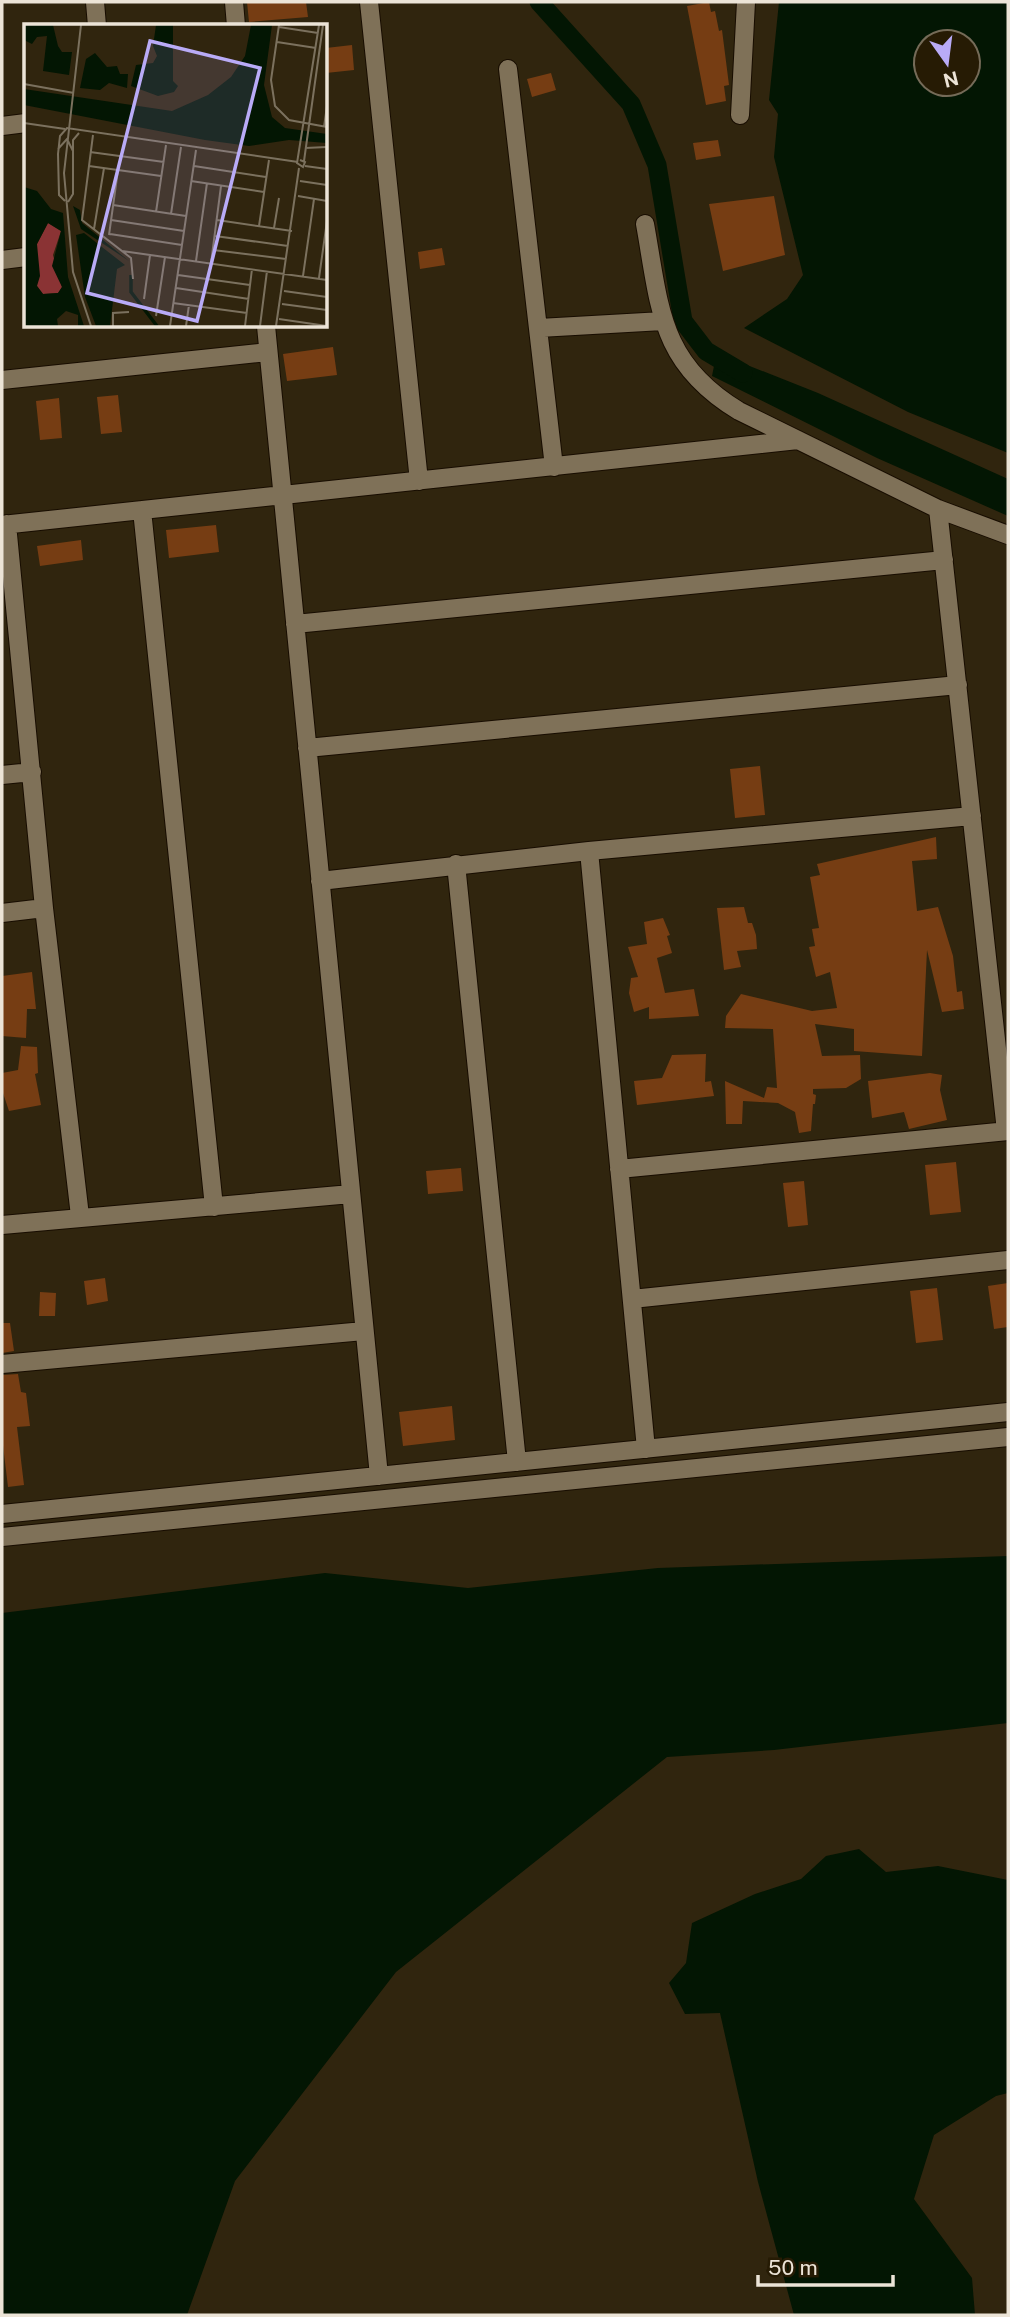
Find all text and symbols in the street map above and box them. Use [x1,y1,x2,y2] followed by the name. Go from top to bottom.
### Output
[24,24,327,327] inset map
[912,28,982,98] north arrow
[941,67,961,92] text: N
[758,2244,893,2288] scale bar
[768,2255,818,2280] text: 50 m

